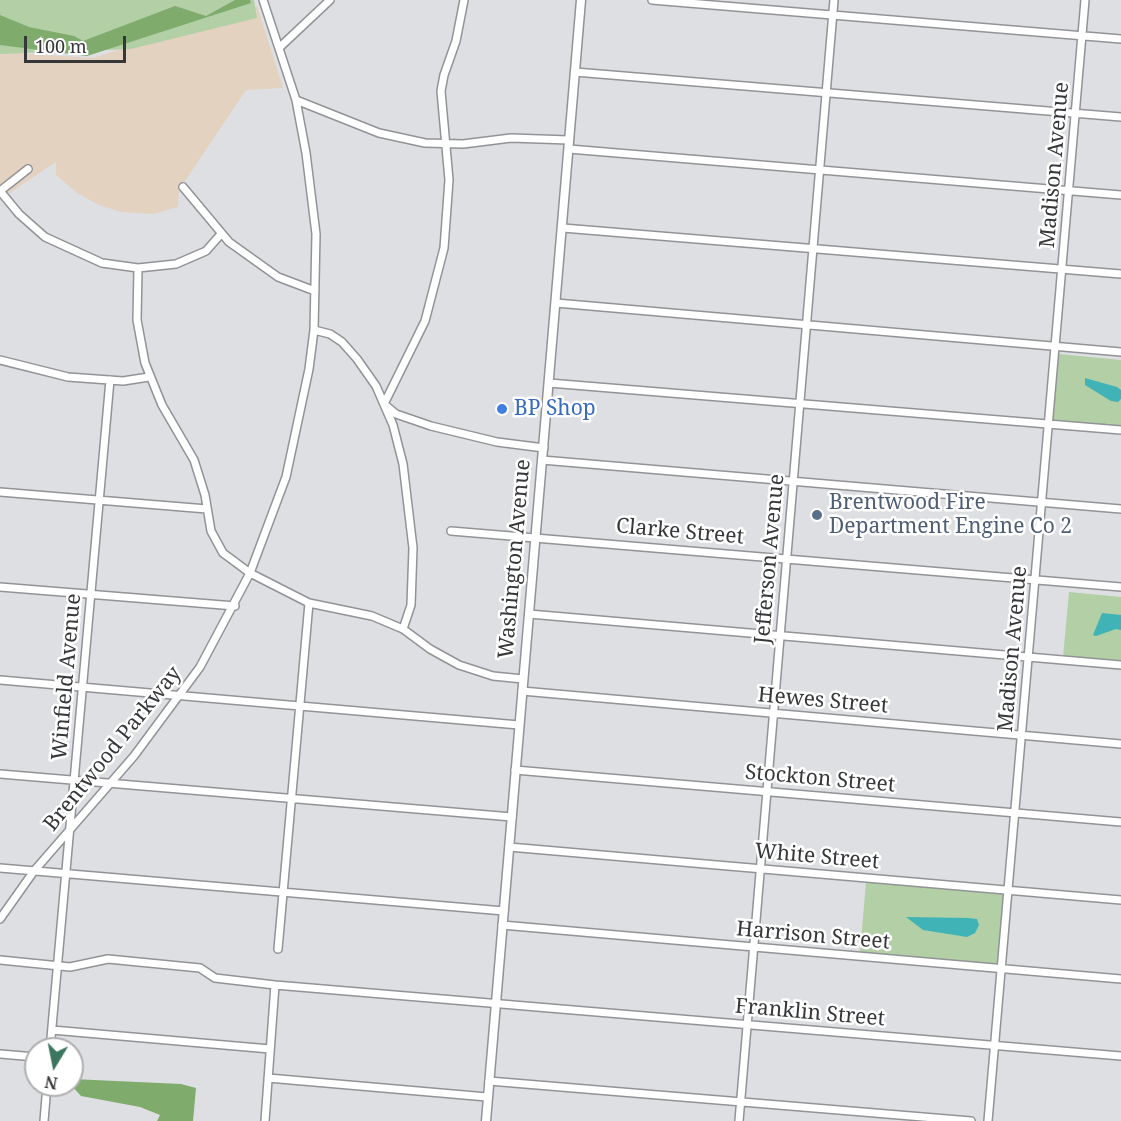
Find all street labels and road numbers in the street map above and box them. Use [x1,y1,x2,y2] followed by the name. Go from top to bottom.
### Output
[1035,81,1075,249] street label: Madison Avenue
[494,458,536,660] street label: Washington Avenue
[750,473,790,645] street label: Jefferson Avenue
[615,514,745,550] street label: Clarke Street
[993,565,1033,733] street label: Madison Avenue
[47,593,87,761] street label: Winfield Avenue
[39,662,187,836] street label: Brentwood Parkway
[757,683,889,719] street label: Hewes Street
[744,760,896,798] street label: Stockton Street
[754,839,880,875] street label: White Street
[735,917,891,955] street label: Harrison Street
[734,994,886,1032] street label: Franklin Street

